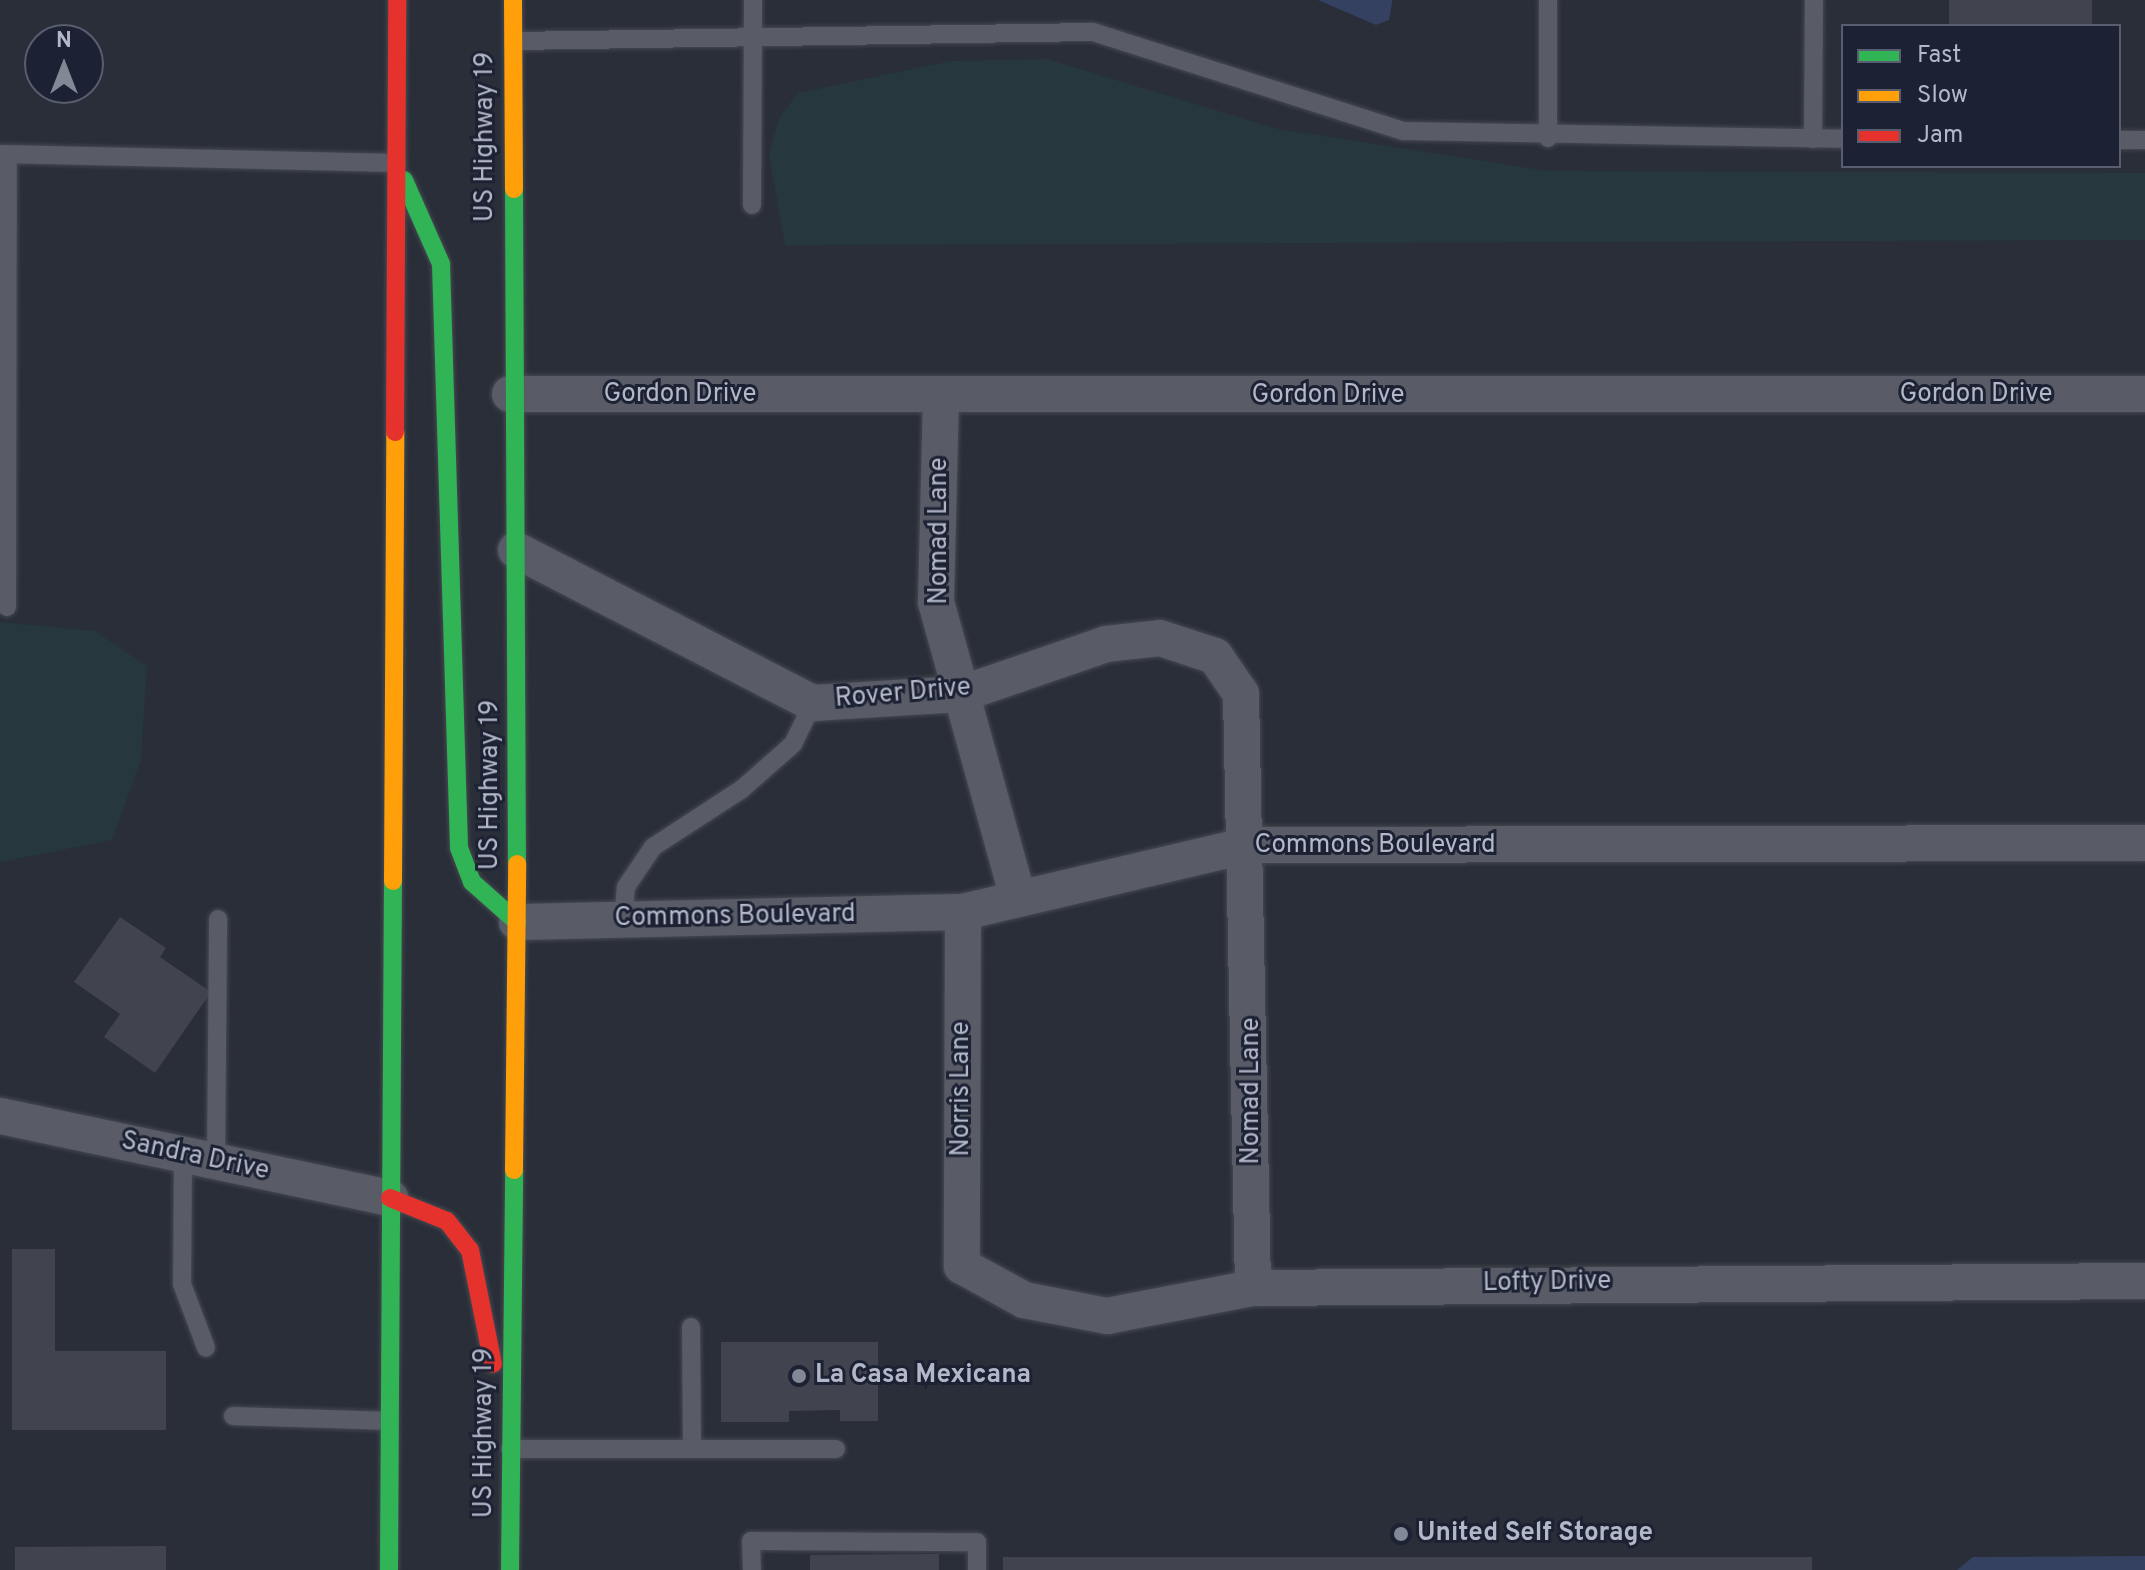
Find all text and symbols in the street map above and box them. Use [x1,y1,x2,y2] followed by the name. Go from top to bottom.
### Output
[24,24,104,104] north arrow
[1841,24,2121,168] legend
[56,28,72,55] text: N
[1917,41,1961,71] text: Fast
[470,52,502,222] street label: US Highway 19
[1917,81,1968,111] text: Slow
[1917,121,1963,151] text: Jam
[603,379,757,411] street label: Gordon Drive
[1899,379,2053,411] street label: Gordon Drive
[1251,380,1405,412] street label: Gordon Drive
[924,457,956,605] street label: Nomad Lane
[834,673,972,715] street label: Rover Drive
[475,700,507,870] street label: US Highway 19
[1254,830,1496,862] street label: Commons Boulevard
[614,899,856,935] street label: Commons Boulevard
[1236,1017,1268,1165] street label: Nomad Lane
[946,1021,978,1157] street label: Norris Lane
[118,1126,272,1188] street label: Sandra Drive
[1482,1266,1612,1300] street label: Lofty Drive
[469,1348,501,1518] street label: US Highway 19
[815,1360,1031,1392] place label: La Casa Mexicana
[790,1367,808,1385] marker: La Casa Mexicana
[1417,1518,1653,1550] place label: United Self Storage
[1392,1525,1410,1543] marker: United Self Storage

